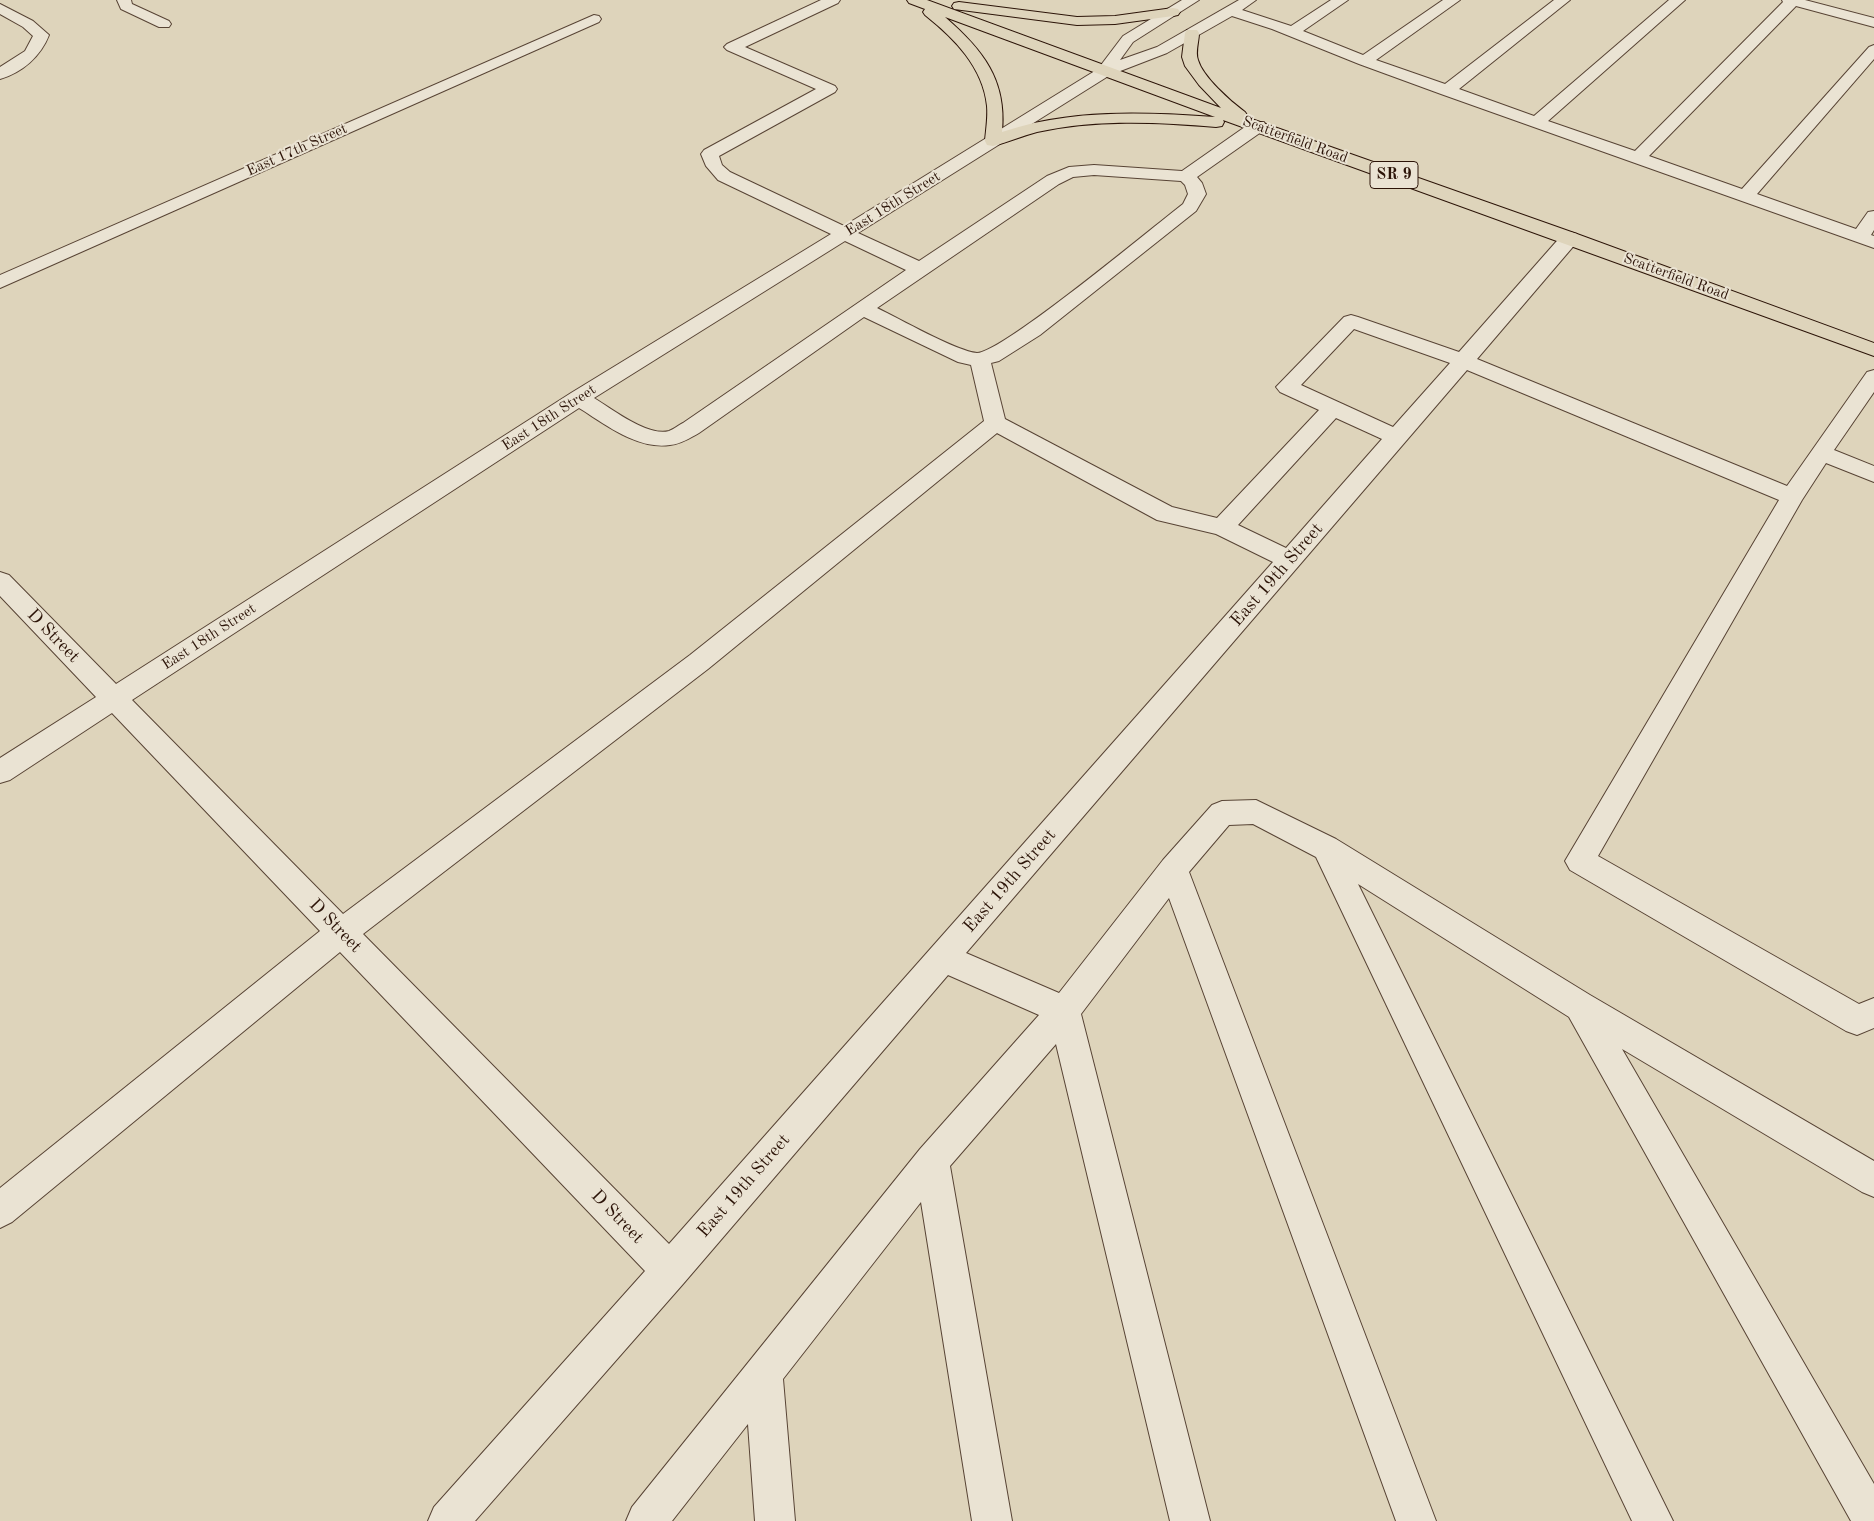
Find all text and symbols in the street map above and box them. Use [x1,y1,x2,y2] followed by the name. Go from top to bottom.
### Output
[1240,113,1350,167] street label: Scatterfield Road
[244,120,350,180] street label: East 17th Street
[1370,162,1418,188] road number: SR 9
[842,168,944,240] street label: East 18th Street
[1621,250,1731,304] street label: Scatterfield Road
[499,381,599,455] street label: East 18th Street
[1226,519,1328,631] street label: East 19th Street
[159,600,259,674] street label: East 18th Street
[22,604,84,668] street label: D Street
[959,825,1061,937] street label: East 19th Street
[304,894,366,958] street label: D Street
[693,1130,795,1242] street label: East 19th Street
[586,1185,648,1249] street label: D Street

